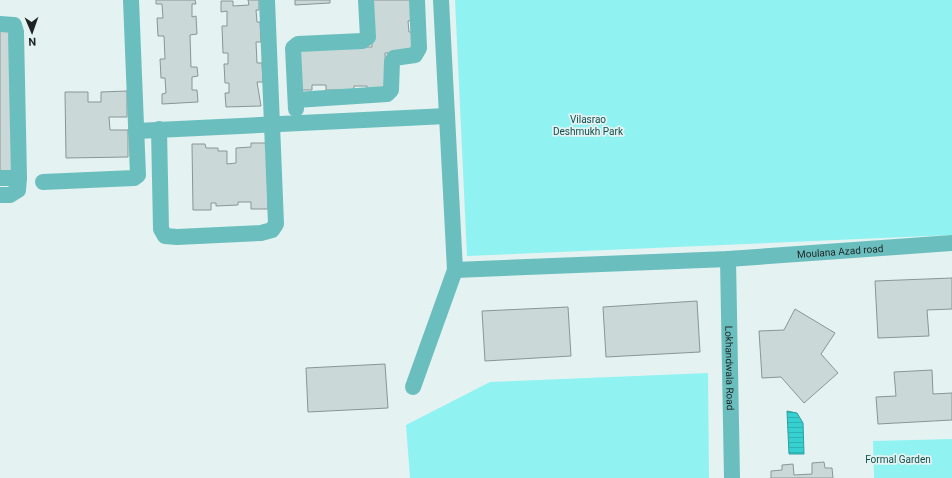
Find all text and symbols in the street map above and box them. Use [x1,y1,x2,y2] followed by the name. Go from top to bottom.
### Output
[12,12,52,52] north arrow
[28,35,36,48] text: N
[553,114,624,137] park label: Vilasrao Deshmukh Park
[797,243,884,260] street label: Moulana Azad road
[723,326,736,410] street label: Lokhandwala Road
[865,454,931,465] park label: Formal Garden

